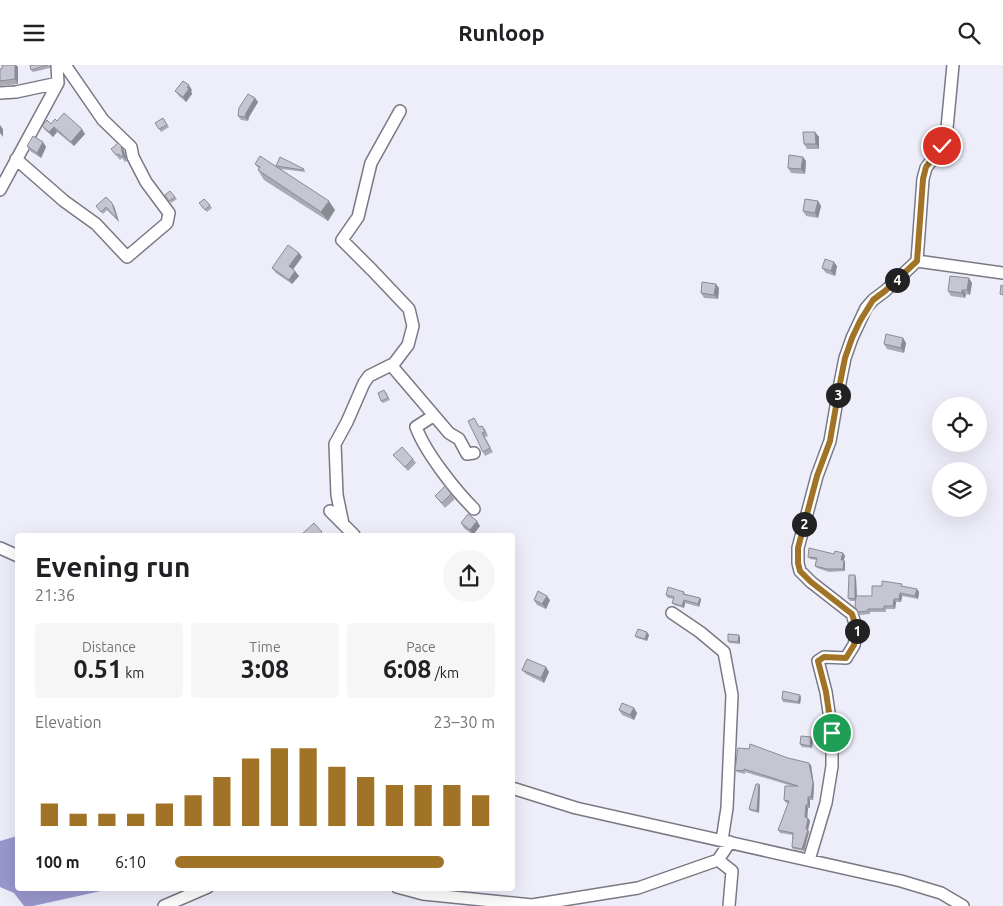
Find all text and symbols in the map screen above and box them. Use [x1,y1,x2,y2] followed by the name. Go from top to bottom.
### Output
[20,19,48,47] icon: menu
[955,19,983,47] icon: search
[458,20,545,45] text: Runloop
[921,125,963,167] pin
[928,132,956,160] icon: check
[884,267,910,293] pin: 4
[894,272,901,288] text: 4
[826,383,850,407] pin: 3
[835,387,842,403] text: 3
[932,397,987,517] map controls
[932,397,987,452] button: locate
[932,462,987,517] button: layers
[792,511,816,537] pin: 2
[801,516,808,532] text: 2
[443,550,495,602] button: share
[35,551,190,582] text: Evening run
[35,586,75,604] text: 21:36
[844,619,870,643] pin: 1
[854,623,861,639] text: 1
[82,639,136,655] text: Distance
[249,639,281,655] text: Time
[406,639,436,655] text: Pace
[74,655,122,683] text: 0.51
[241,655,289,683] text: 3:08
[383,655,431,683] text: 6:08
[122,665,144,681] text: km
[431,665,459,681] text: /km
[811,712,853,754] pin
[35,713,102,731] text: Elevation
[433,713,495,731] text: 23–30 m
[818,719,846,747] icon: arrive
[35,853,80,871] text: 100 m
[115,853,146,871] text: 6:10

